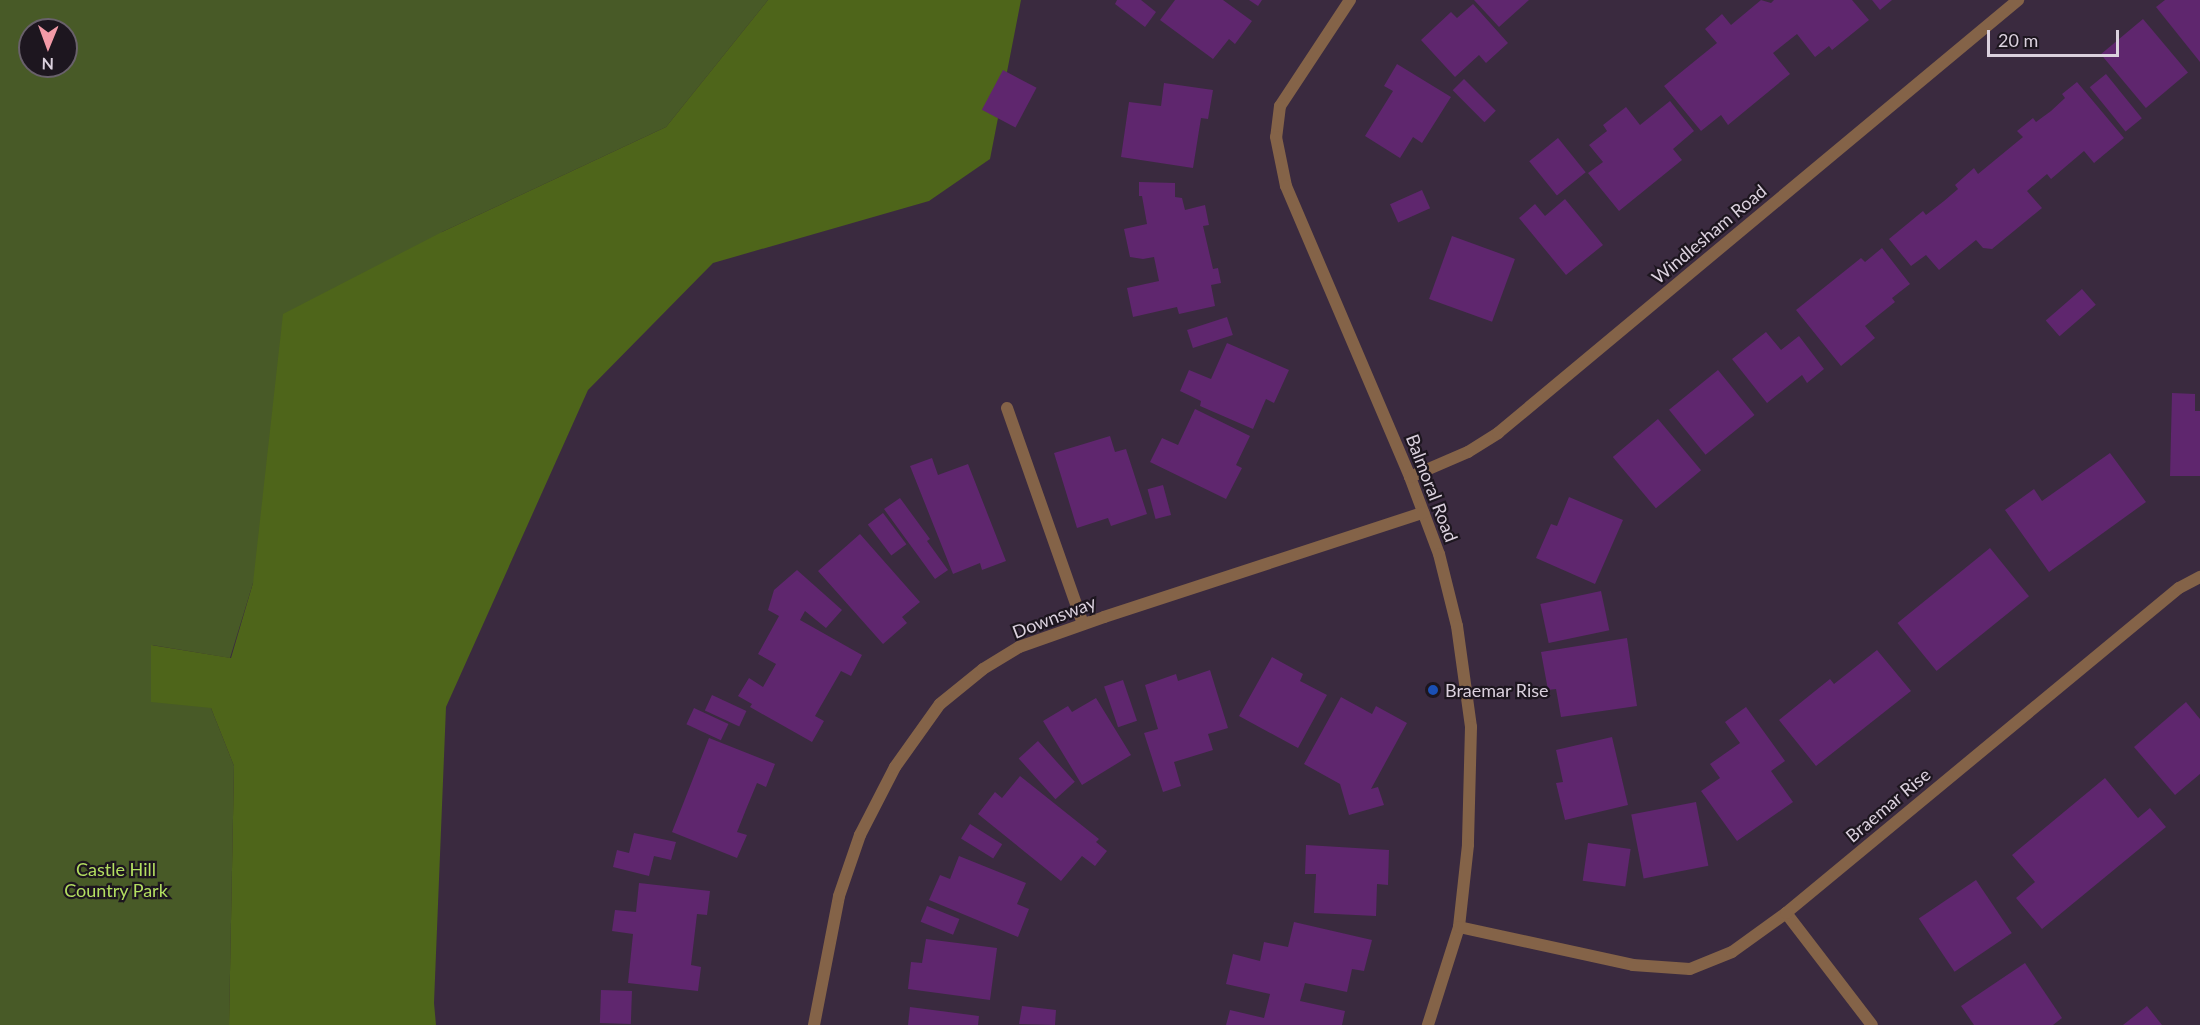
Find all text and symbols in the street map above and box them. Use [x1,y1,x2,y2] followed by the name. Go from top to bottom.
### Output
[18,18,78,78] north arrow
[1990,18,2122,56] scale bar
[1998,29,2038,51] text: 20 m
[41,55,54,74] text: N
[1647,180,1771,288] street label: Windlesham Road
[1402,431,1462,545] street label: Balmoral Road
[1009,591,1099,643] street label: Downsway
[1445,679,1549,701] place label: Braemar Rise
[1426,683,1440,697] marker: Braemar Rise
[1841,763,1935,847] street label: Braemar Rise
[64,859,168,902] park label: Castle Hill Country Park

